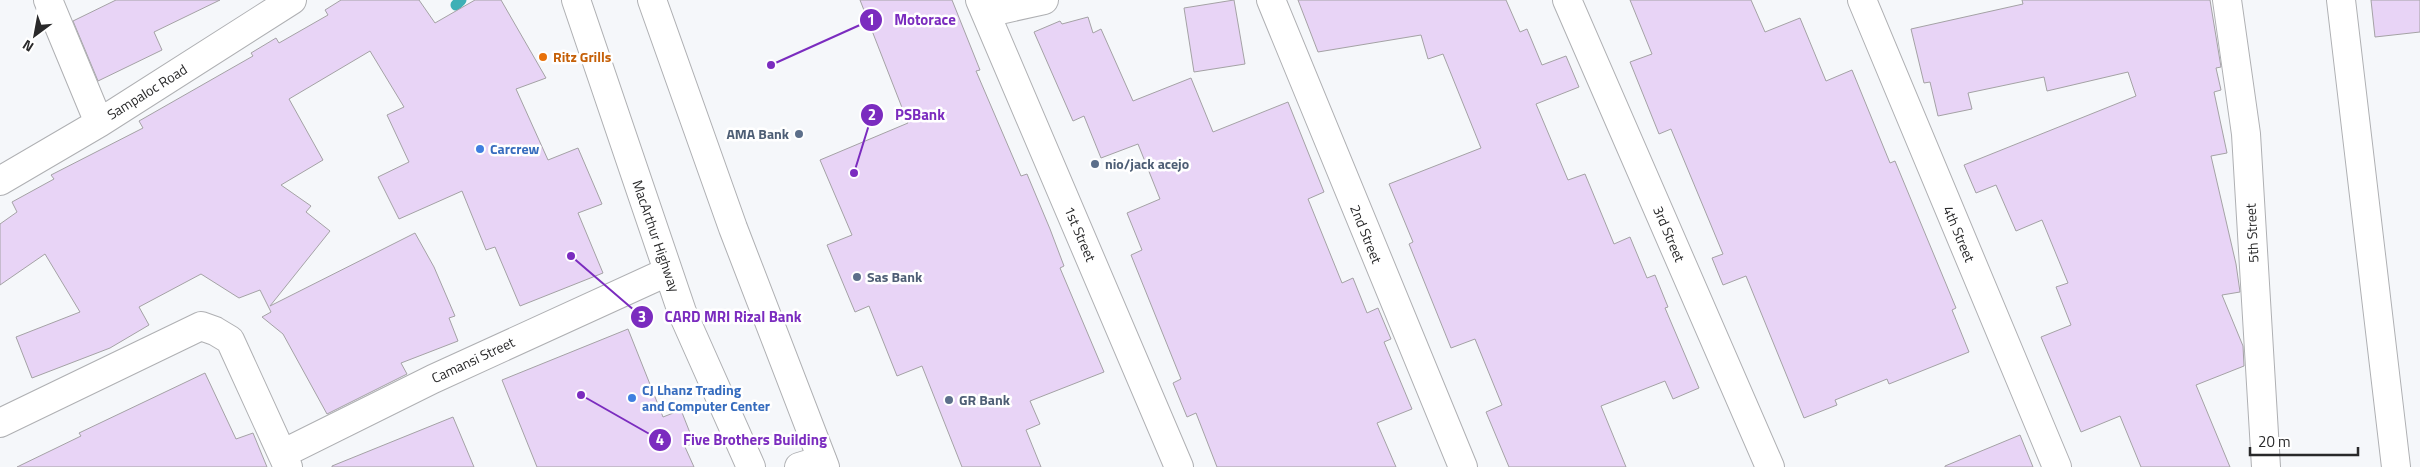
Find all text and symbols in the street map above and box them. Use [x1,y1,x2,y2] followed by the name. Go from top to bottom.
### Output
[859,5,965,35] callout: Motorace
[867,8,875,31] text: 1
[894,8,956,31] text: Motorace
[10,10,60,60] north arrow
[18,35,38,58] text: N
[553,46,612,67] place label: Ritz Grills
[537,51,549,63] marker: Ritz Grills
[103,59,191,125] street label: Sampaloc Road
[860,100,955,130] callout: PSBank
[868,103,876,126] text: 2
[895,103,945,126] text: PSBank
[726,123,790,144] place label: AMA Bank
[793,128,805,140] marker: AMA Bank
[490,138,540,159] place label: Carcrew
[474,143,486,155] marker: Carcrew
[1105,153,1189,174] place label: nio/jack acejo
[1089,158,1101,170] marker: nio/jack acejo
[627,177,686,295] street label: MacArthur Highway
[1345,201,1388,267] street label: 2nd Street
[1938,202,1981,265] street label: 4th Street
[1059,203,1102,265] street label: 1st Street
[1648,203,1691,265] street label: 3rd Street
[2239,203,2264,263] street label: 5th Street
[867,266,923,287] place label: Sas Bank
[851,271,863,283] marker: Sas Bank
[629,302,811,332] callout: CARD MRI Rizal Bank
[638,305,646,328] text: 3
[665,305,802,328] text: CARD MRI Rizal Bank
[428,331,518,388] street label: Camansi Street
[642,379,770,416] place label: CJ Lhanz Trading and Computer Center
[959,389,1011,410] place label: GR Bank
[626,392,638,404] marker: CJ Lhanz Trading and Computer Center
[943,394,955,406] marker: GR Bank
[2250,424,2358,456] scale bar
[648,425,837,455] callout: Five Brothers Building
[656,428,664,451] text: 4
[683,428,827,451] text: Five Brothers Building
[2258,430,2291,453] text: 20 m

